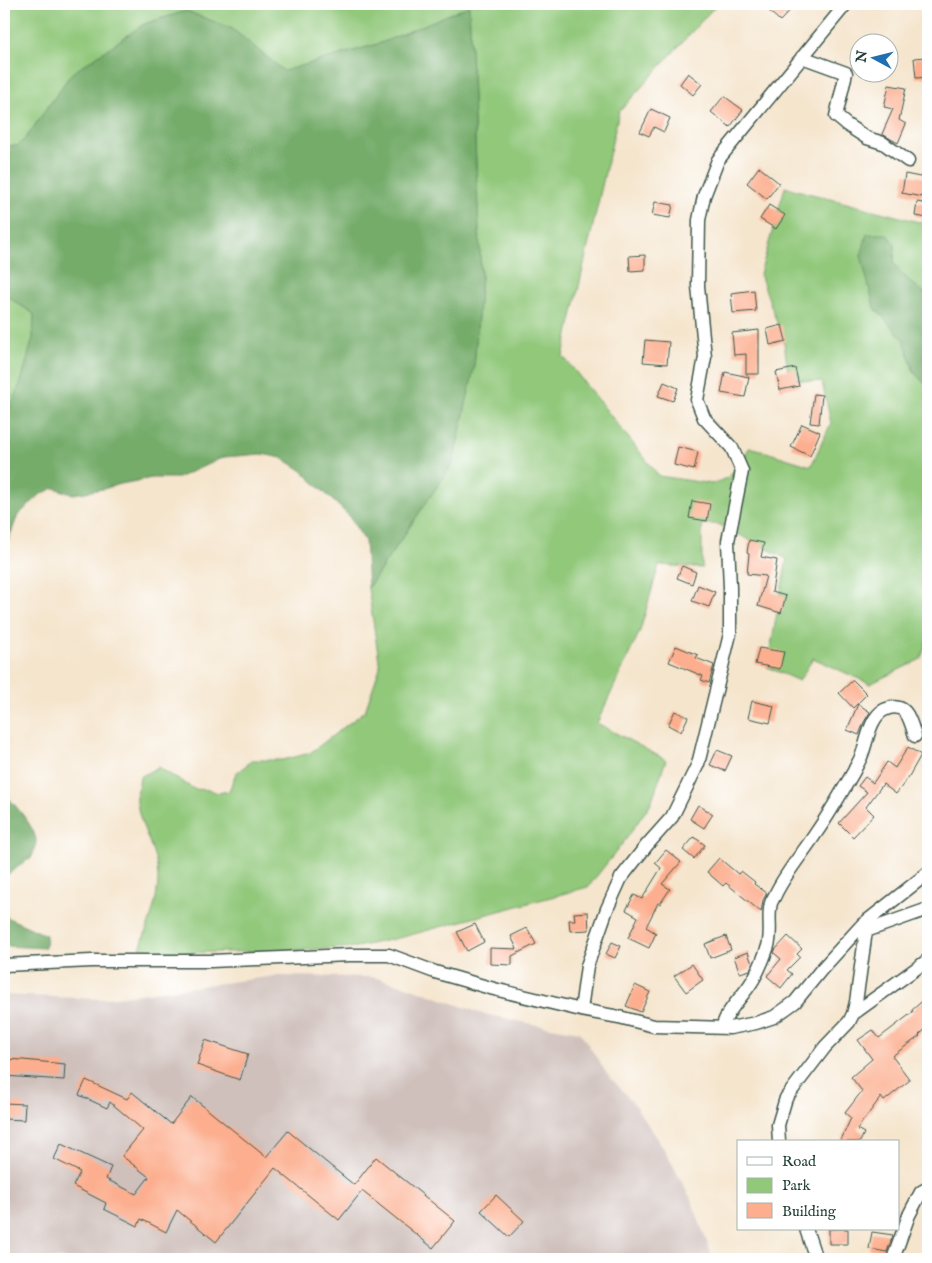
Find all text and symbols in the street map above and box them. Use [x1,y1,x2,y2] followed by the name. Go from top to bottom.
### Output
[850,32,900,82] north arrow
[852,49,872,65] text: N
[737,1140,900,1230] legend
[782,1152,817,1171] text: Road
[782,1176,812,1195] text: Park
[782,1202,837,1221] text: Building

